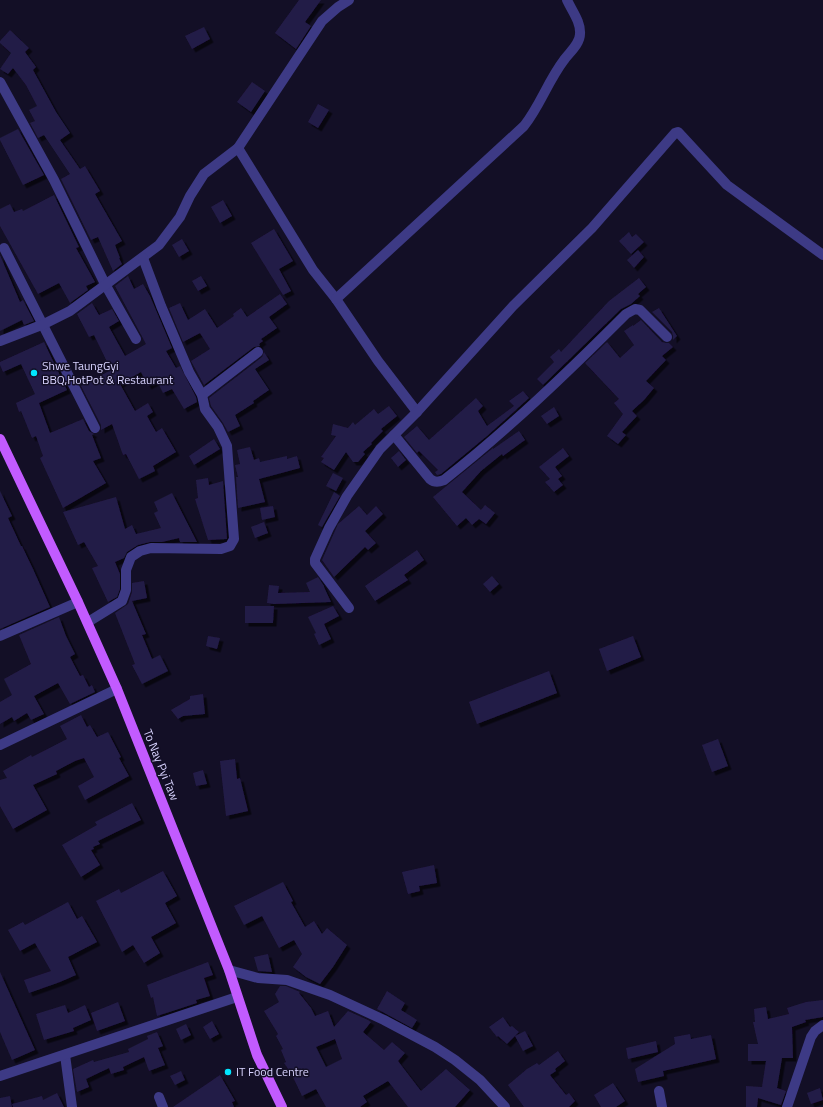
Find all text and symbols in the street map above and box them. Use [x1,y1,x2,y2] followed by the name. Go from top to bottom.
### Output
[42,356,174,389] place label: Shwe TaungGyi BBQ,HotPot & Restaurant
[29,368,39,378] marker: Shwe TaungGyi BBQ,HotPot & Restaurant
[139,726,184,803] street label: To Nay Pyi Taw
[236,1062,309,1081] place label: IT Food Centre
[223,1067,233,1077] marker: IT Food Centre

